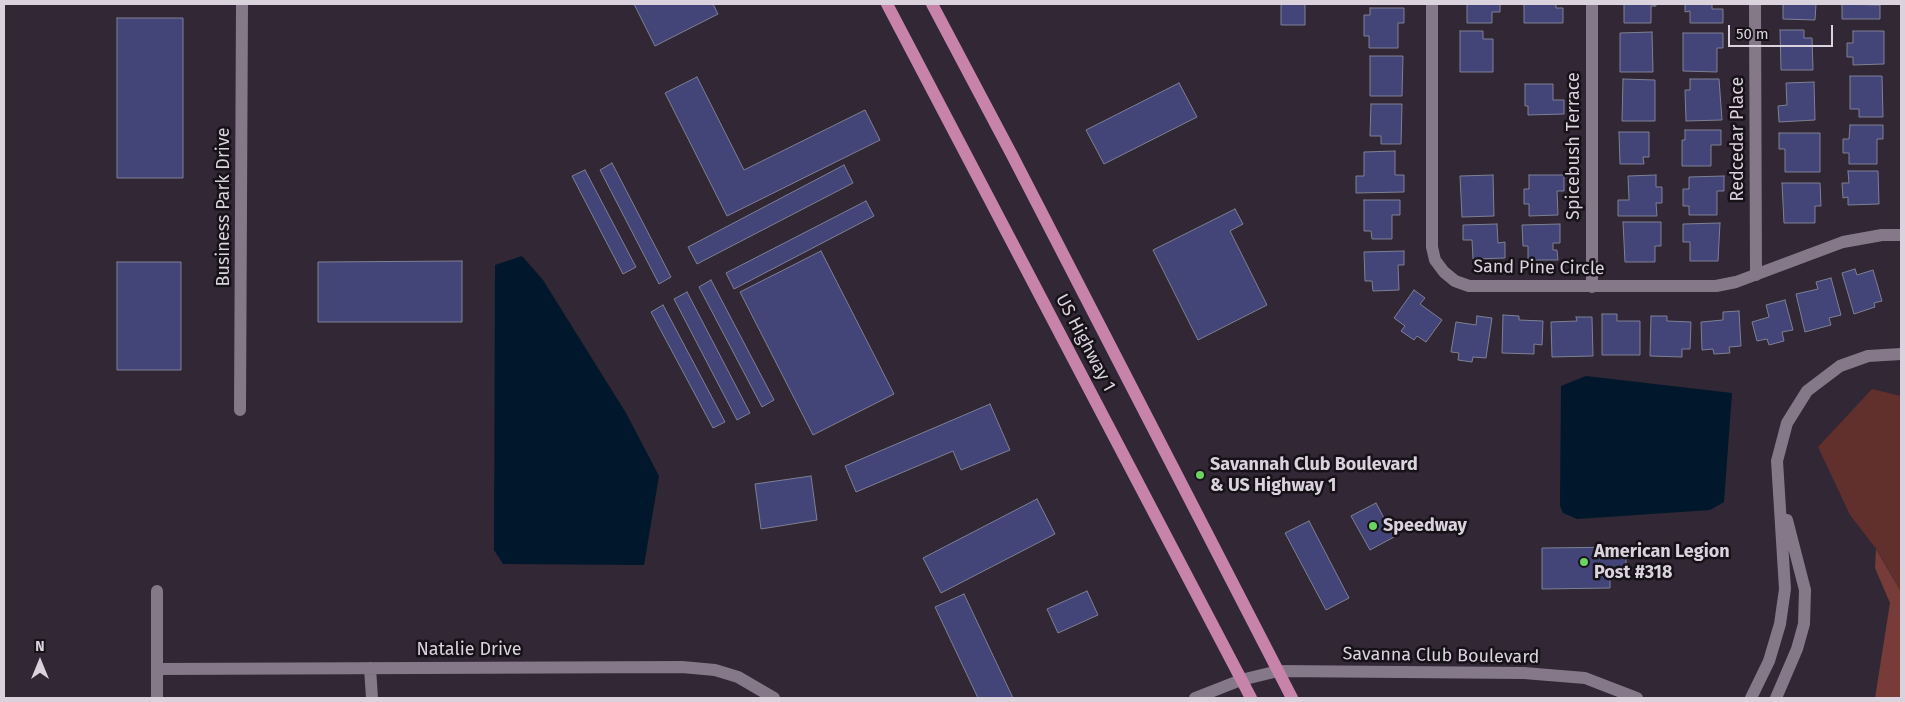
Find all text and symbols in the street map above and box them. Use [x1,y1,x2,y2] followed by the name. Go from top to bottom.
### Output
[1730,15,1835,47] scale bar
[1736,25,1769,43] text: 50 m
[1563,72,1585,220] street label: Spicebush Terrace
[1727,77,1749,201] street label: Redcedar Place
[213,127,235,287] street label: Business Park Drive
[1473,256,1605,280] street label: Sand Pine Circle
[1050,291,1120,395] street label: US Highway 1
[1210,454,1418,496] place label: Savannah Club Boulevard & US Highway 1
[1194,469,1206,481] marker: Savannah Club Boulevard & US Highway 1
[1383,515,1467,537] place label: Speedway
[1367,520,1379,532] marker: Speedway
[1594,541,1730,584] place label: American Legion Post #318
[1578,556,1590,568] marker: American Legion Post #318
[15,637,65,687] north arrow
[35,638,45,655] text: N
[416,639,522,661] street label: Natalie Drive
[1342,643,1540,669] street label: Savanna Club Boulevard

